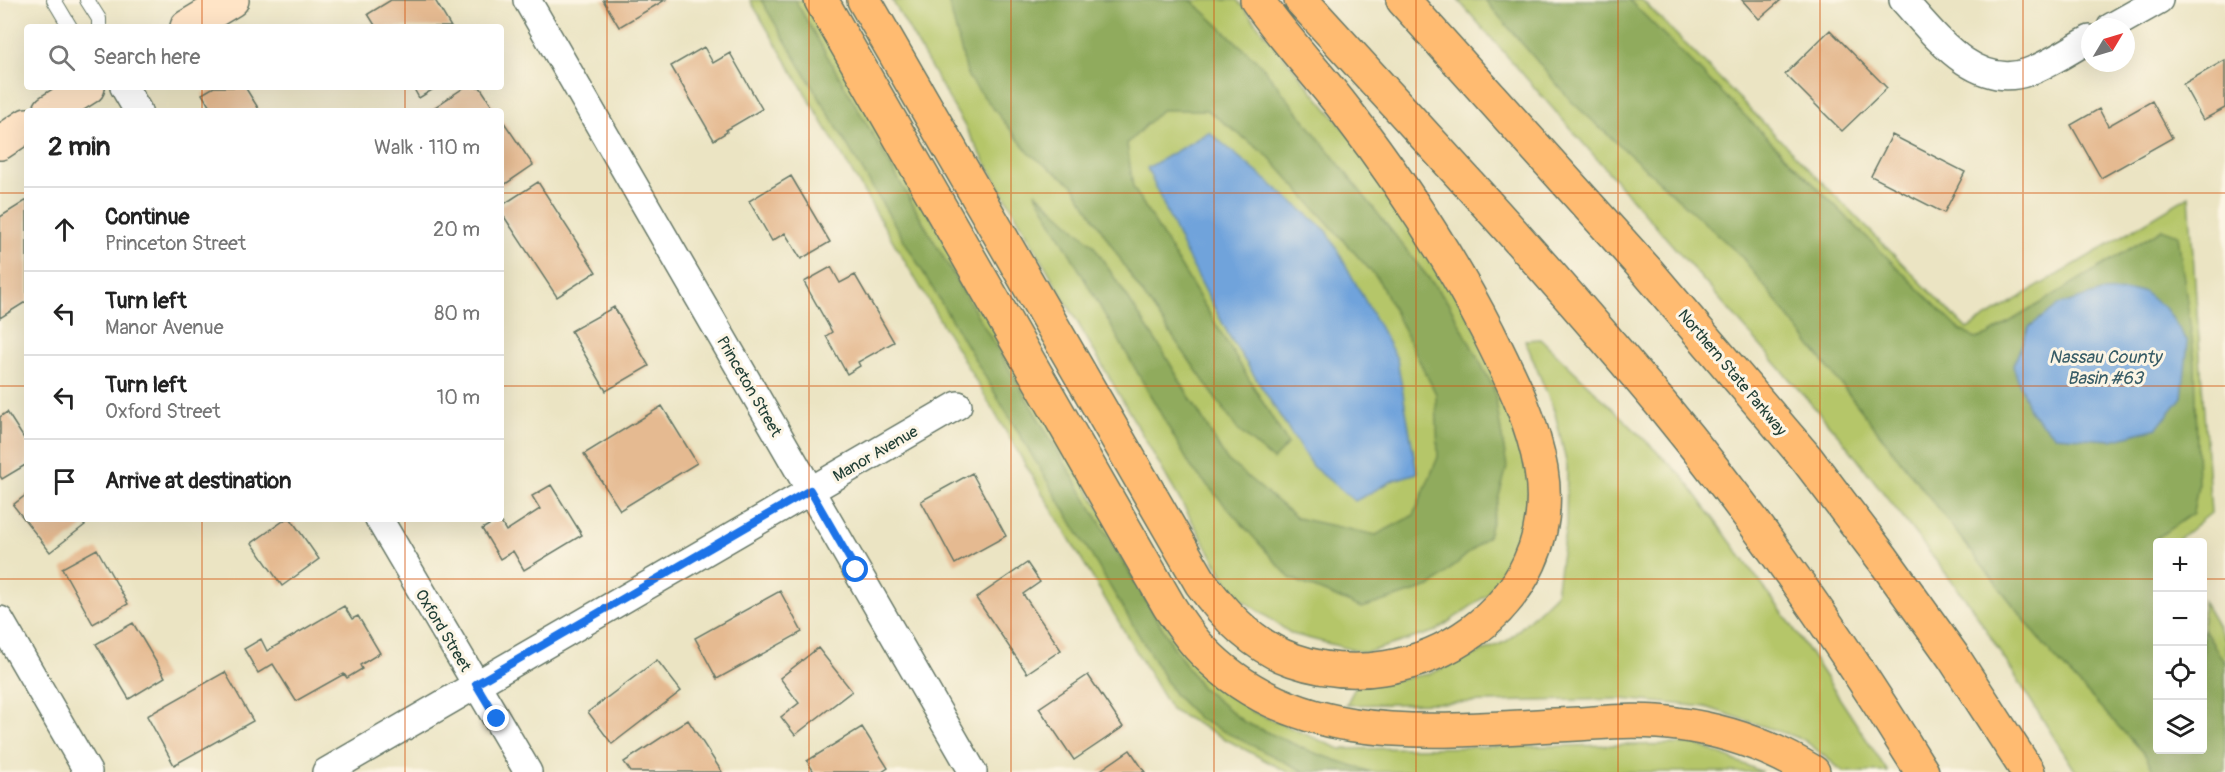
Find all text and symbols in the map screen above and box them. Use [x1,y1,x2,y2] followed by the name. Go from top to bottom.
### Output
[2081,18,2135,72] north arrow
[24,24,504,90] search box
[45,41,78,74] icon: search
[93,43,200,71] text: Search here
[48,131,110,163] text: 2 min
[374,135,480,160] text: Walk · 110 m
[105,203,189,231] text: Continue
[48,213,81,246] icon: ahead
[433,217,480,242] text: 20 m
[105,231,246,256] text: Princeton Street
[105,287,187,315] text: Turn left
[48,297,81,330] icon: left
[434,301,480,326] text: 80 m
[1674,305,1791,440] street label: Northern State Parkway
[105,315,224,340] text: Manor Avenue
[712,333,786,441] street label: Princeton Street
[2049,346,2163,390] water label: Nassau County Basin #63
[105,371,187,399] text: Turn left
[48,381,81,414] icon: left
[436,385,480,410] text: 10 m
[105,399,220,424] text: Oxford Street
[829,421,922,486] street label: Manor Avenue
[48,465,81,498] icon: arrive
[105,467,291,495] text: Arrive at destination
[2153,538,2207,754] map controls
[2153,538,2207,592] button: +
[842,556,868,582] route start
[411,586,476,676] street label: Oxford Street
[2153,592,2207,646] button: −
[2153,646,2207,700] button: locate
[2153,700,2207,754] button: layers
[483,705,509,731] route end

